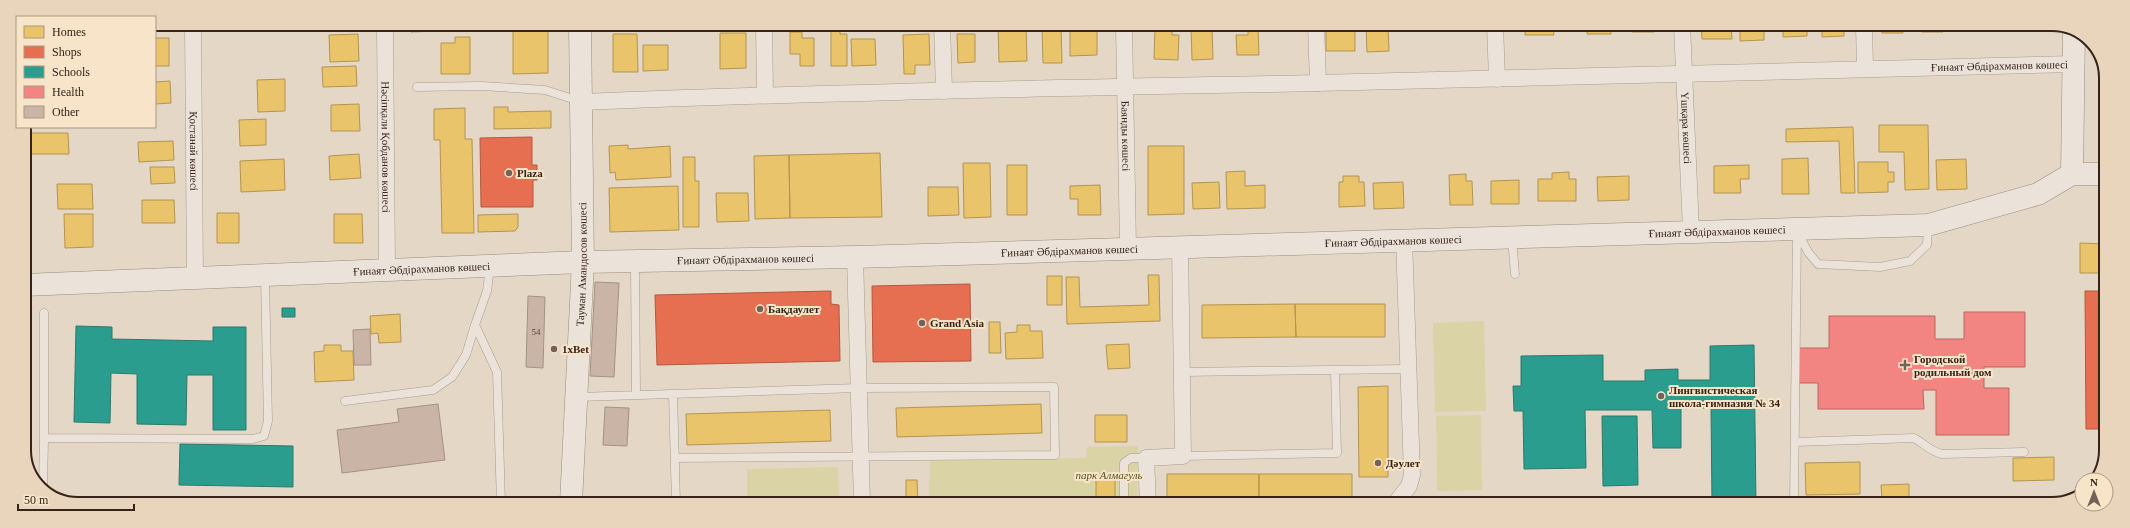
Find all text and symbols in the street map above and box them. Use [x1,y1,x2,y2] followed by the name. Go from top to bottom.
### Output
[16,16,156,128] legend
[52,25,86,39] text: Homes
[52,45,82,59] text: Shops
[1931,58,2068,73] street label: Ғинаят Әбдірахманов көшесі
[52,65,90,79] text: Schools
[379,81,393,213] street label: Нәсіпқали Қобданов көшесі
[52,85,84,99] text: Health
[1679,92,1694,164] street label: Үшқара көшесі
[1119,101,1133,171] street label: Баянды көшесі
[52,105,79,119] text: Other
[188,111,200,191] street label: Қостанай көшесі
[517,167,543,179] place label: Plaza
[504,168,514,178] marker: Plaza
[574,202,589,327] street label: Тауман Амандосов көшесі
[1648,223,1786,239] street label: Ғинаят Әбдірахманов көшесі
[1325,233,1462,249] street label: Ғинаят Әбдірахманов көшесі
[1001,243,1138,259] street label: Ғинаят Әбдірахманов көшесі
[677,252,814,266] street label: Ғинаят Әбдірахманов көшесі
[353,260,490,277] street label: Ғинаят Әбдірахманов көшесі
[768,303,820,315] place label: Бақдаулет
[755,304,765,314] marker: Бақдаулет
[930,317,985,329] place label: Grand Asia
[917,318,927,328] marker: Grand Asia
[532,327,541,337] house number: 54
[562,343,589,355] place label: 1xBet
[549,344,559,354] marker: 1xBet
[1914,353,1992,378] place label: Городской родильный дом
[1899,359,1911,371] marker: Городской родильный дом
[1669,384,1781,409] place label: Лингвистическая школа-гимназия № 34
[1656,391,1666,401] marker: Лингвистическая школа-гимназия № 34
[1386,457,1421,469] place label: Дәулет
[1373,458,1383,468] marker: Дәулет
[1075,469,1143,481] park label: парк Алмагуль
[2074,472,2114,512] north arrow
[2090,476,2098,488] text: N
[18,486,134,512] scale bar
[24,493,49,507] text: 50 m

